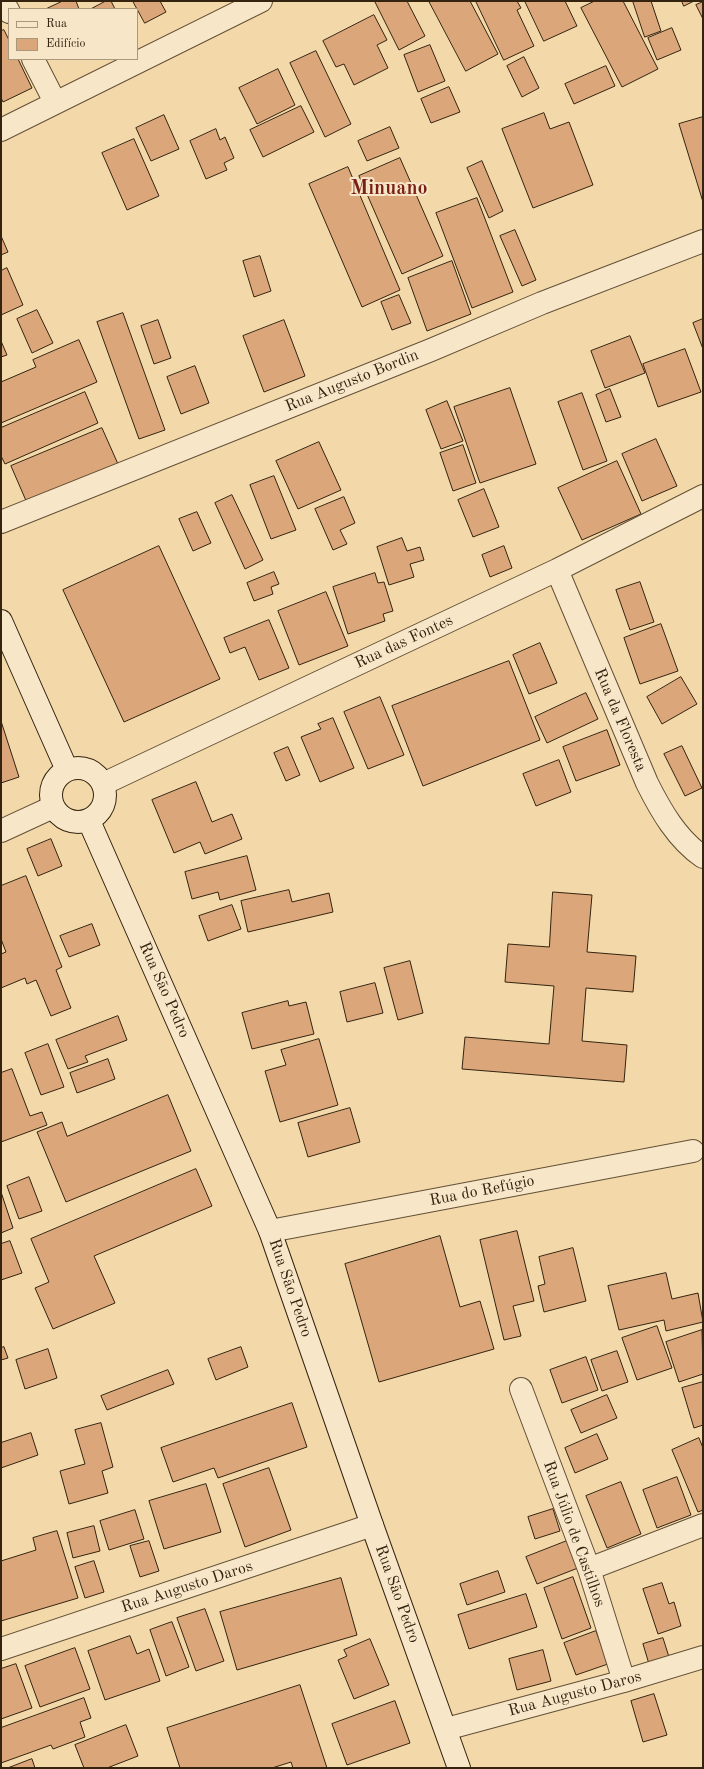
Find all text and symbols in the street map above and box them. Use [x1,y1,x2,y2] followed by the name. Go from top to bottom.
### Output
[8,8,138,60] legend
[46,18,67,30] text: Rua
[46,38,85,50] text: Edifício
[350,177,428,201] district label: Minuano
[283,345,421,417] street label: Rua Augusto Bordin
[352,611,456,673] street label: Rua das Fontes
[590,665,650,775] street label: Rua da Floresta
[134,939,194,1041] street label: Rua São Pedro
[428,1171,536,1211] street label: Rua do Refúgio
[264,1236,316,1340] street label: Rua São Pedro
[539,1458,609,1610] street label: Rua Júlio de Castilhos
[370,1542,424,1646] street label: Rua São Pedro
[119,1557,255,1617] street label: Rua Augusto Daros
[506,1667,644,1721] street label: Rua Augusto Daros

